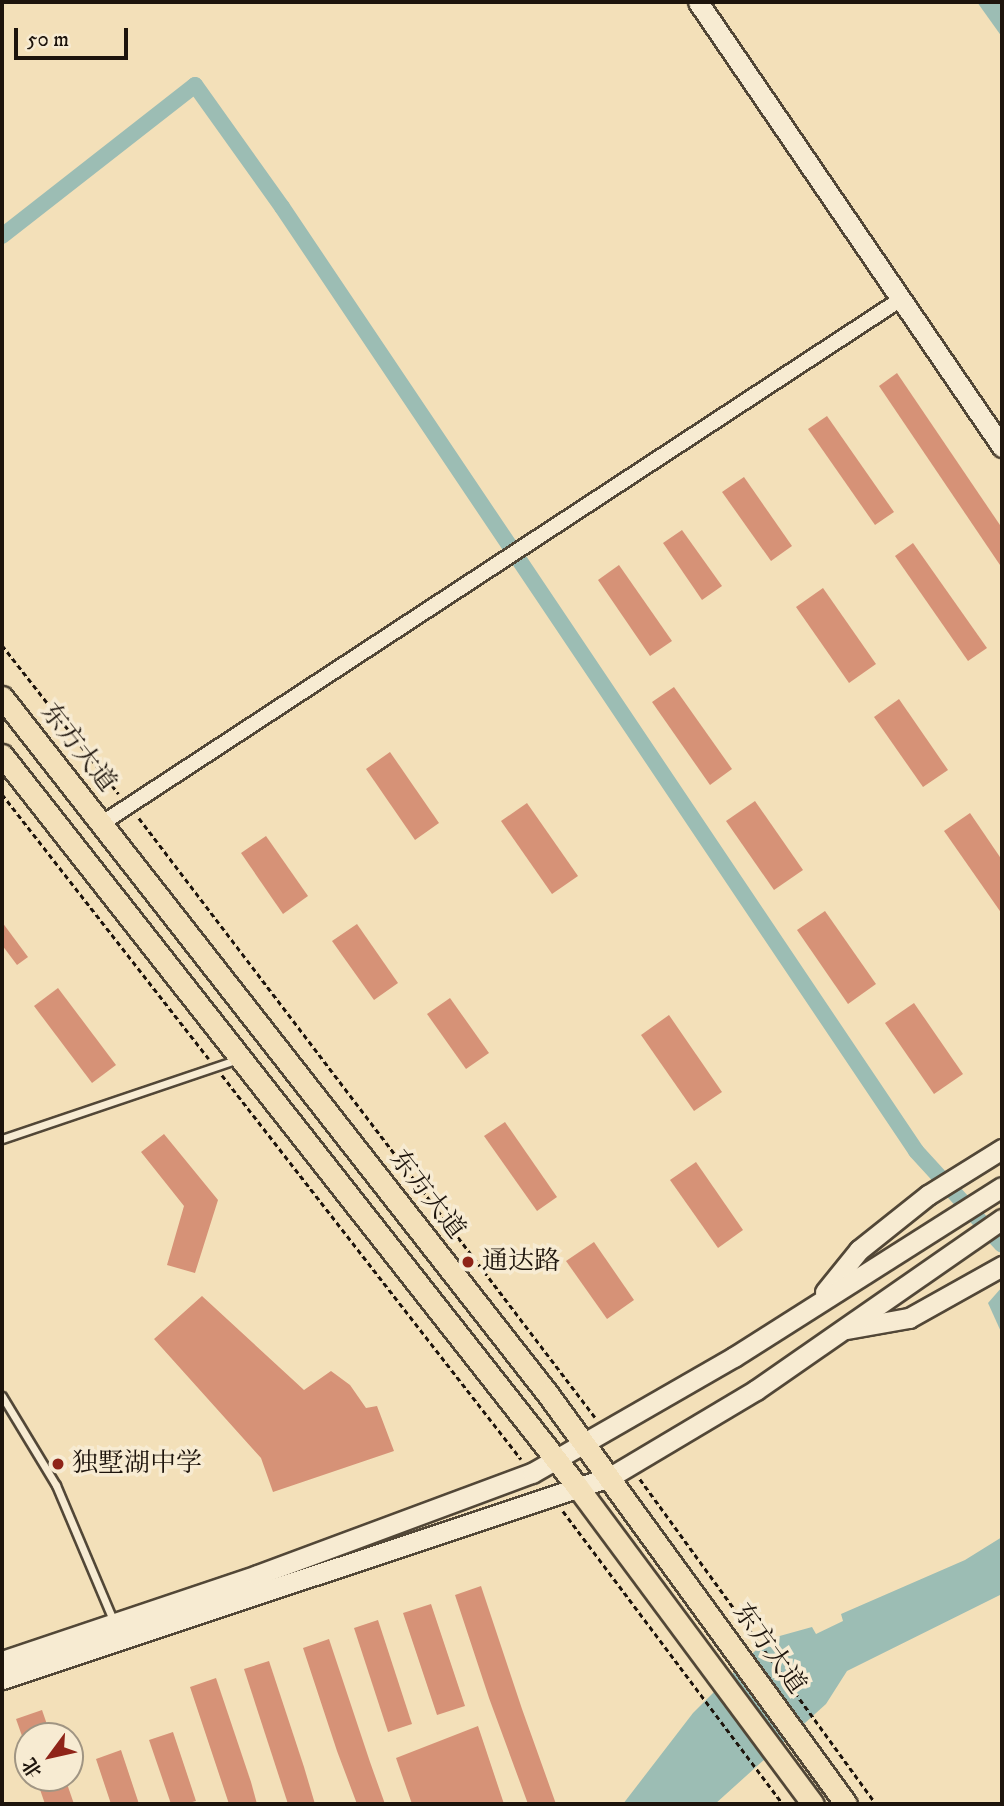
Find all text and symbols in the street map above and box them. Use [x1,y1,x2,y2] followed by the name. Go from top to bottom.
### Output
[18,14,131,58] scale bar
[27,27,69,53] text: 50 m
[34,697,122,799] street label: 东方大道
[383,1144,471,1246] street label: 东方大道
[482,1246,560,1278] place label: 通达路
[460,1254,476,1270] marker: 通达路
[72,1448,202,1480] place label: 独墅湖中学
[50,1456,66,1472] marker: 独墅湖中学
[726,1598,812,1700] street label: 东方大道
[14,1722,84,1792] north arrow
[18,1753,47,1782] text: 北

